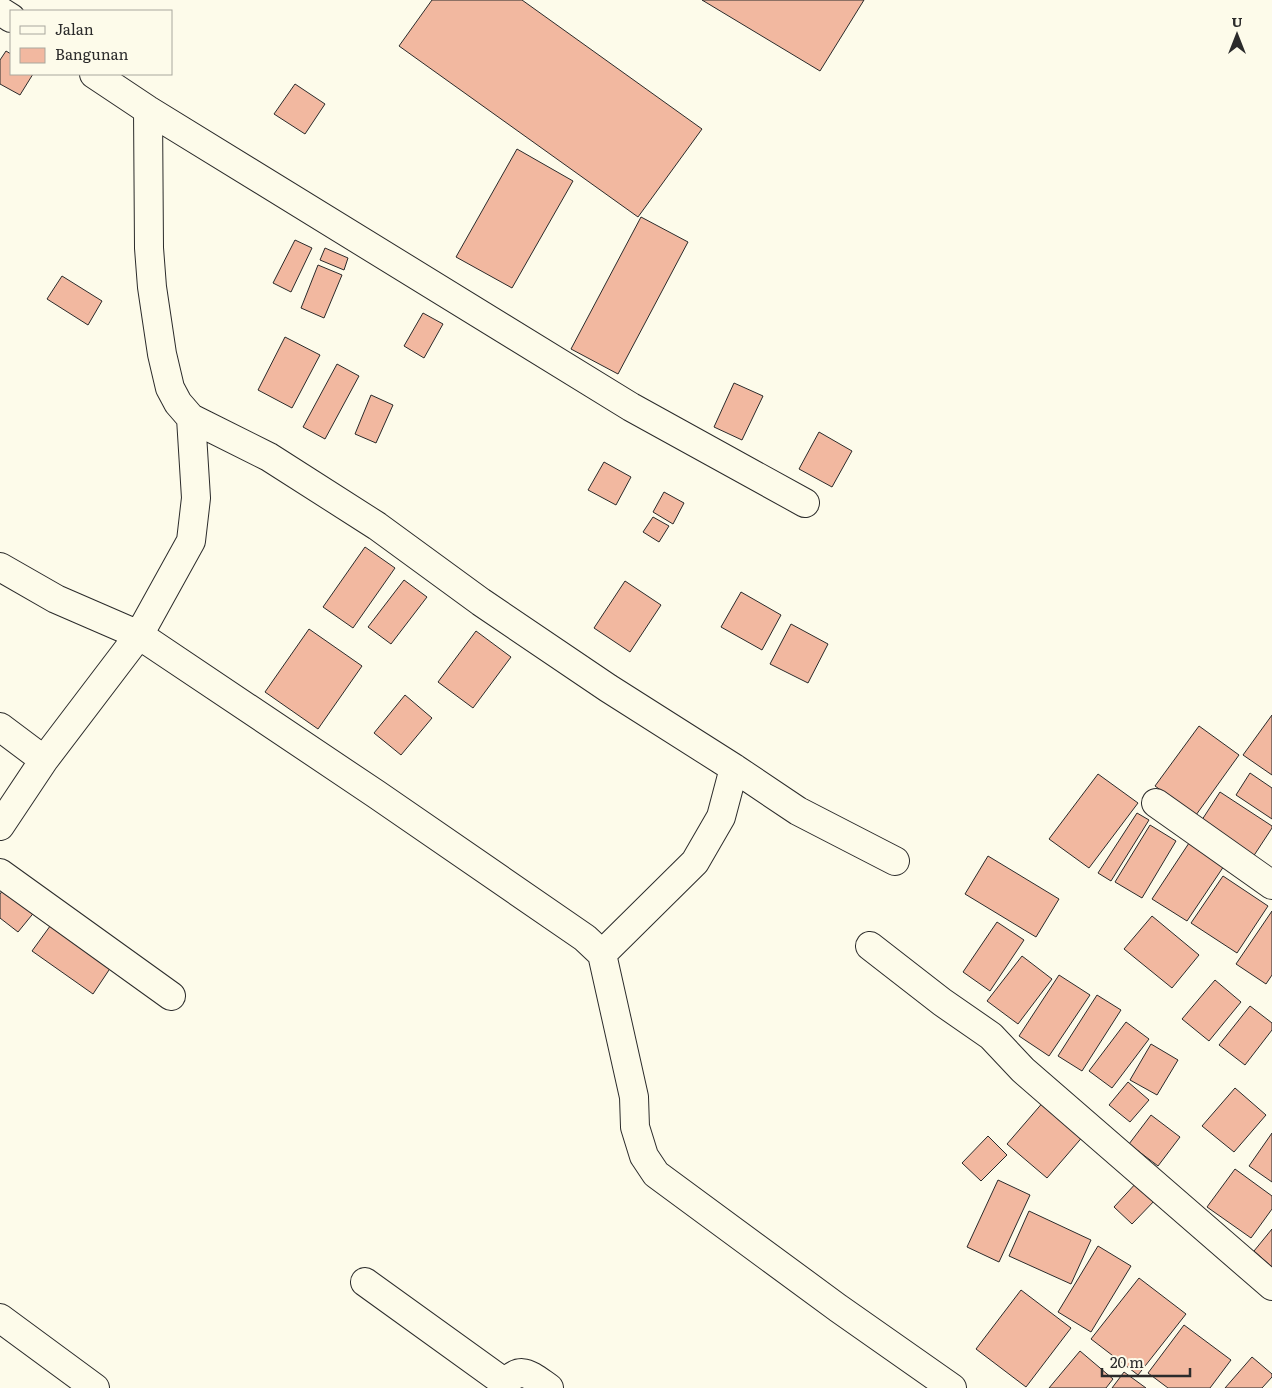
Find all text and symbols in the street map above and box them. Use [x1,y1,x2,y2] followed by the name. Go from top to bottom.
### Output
[10,10,172,75] legend
[1212,10,1262,60] north arrow
[1231,11,1243,31] text: U
[55,17,94,40] text: Jalan
[55,42,129,65] text: Bangunan
[1102,1346,1190,1378] scale bar
[1110,1350,1144,1373] text: 20 m

